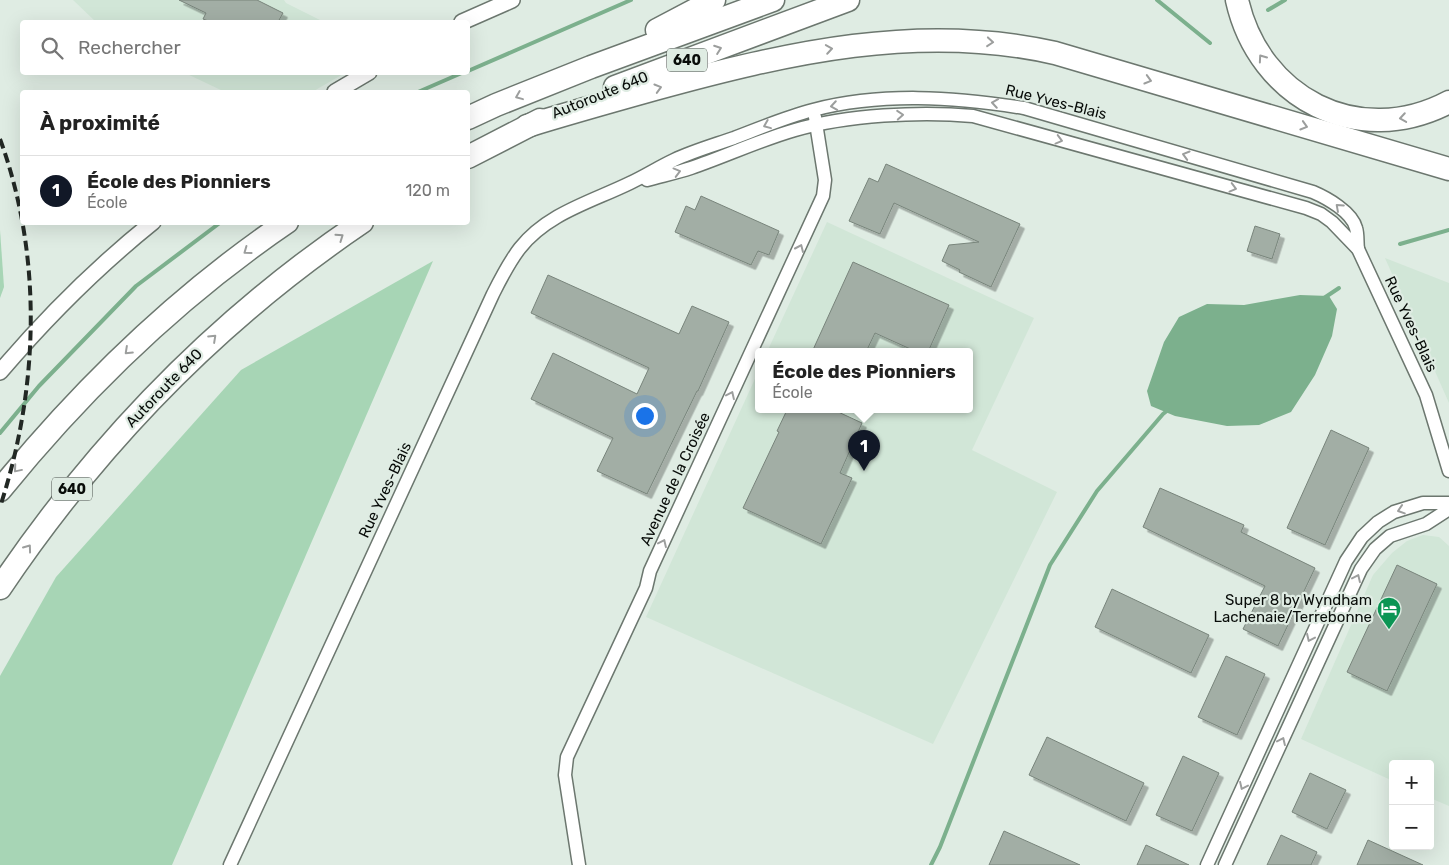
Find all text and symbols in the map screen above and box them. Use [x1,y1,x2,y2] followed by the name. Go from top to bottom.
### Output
[20,20,470,75] search box
[38,34,66,62] icon: search
[78,36,181,59] text: Rechercher
[987,36,995,47] one-way arrow
[824,44,833,54] one-way arrow
[713,45,722,55] one-way arrow
[667,48,707,72] road number: 640
[1259,54,1268,64] one-way arrow
[549,67,651,123] street label: Autoroute 640
[1144,75,1152,85] one-way arrow
[1004,81,1109,123] street label: Rue Yves-Blais
[654,84,662,94] one-way arrow
[515,90,523,100] one-way arrow
[991,99,1000,109] one-way arrow
[829,100,838,110] one-way arrow
[896,109,904,120] one-way arrow
[40,110,160,135] text: À proximité
[1399,112,1407,123] one-way arrow
[763,119,772,130] one-way arrow
[1299,121,1308,131] one-way arrow
[1055,134,1063,145] one-way arrow
[1182,150,1190,160] one-way arrow
[672,167,681,178] one-way arrow
[87,170,271,193] text: École des Pionniers
[52,181,60,200] text: 1
[405,181,450,200] text: 120 m
[1228,182,1236,192] one-way arrow
[87,193,127,212] text: École
[1335,204,1344,213] one-way arrow
[334,234,344,243] one-way arrow
[794,244,804,253] one-way arrow
[243,245,253,254] one-way arrow
[1381,273,1441,375] street label: Rue Yves-Blais
[208,335,217,344] one-way arrow
[122,345,206,431] street label: Autoroute 640
[125,345,134,354] one-way arrow
[755,348,973,413] popup
[772,360,956,383] text: École des Pionniers
[772,383,813,402] text: École
[725,391,735,400] one-way arrow
[632,403,658,429] your location
[636,409,714,549] street label: Avenue de la Croisée
[848,430,880,471] pin: 1
[355,439,415,541] street label: Rue Yves-Blais
[14,463,23,472] one-way arrow
[52,478,92,500] road number: 640
[1398,504,1406,514] one-way arrow
[657,539,668,548] one-way arrow
[22,544,31,554] one-way arrow
[1351,574,1361,583] one-way arrow
[1213,591,1372,626] place label: Super 8 by Wyndham Lachenaie/Terrebonne
[1376,596,1402,630] hotel icon: Super 8 by Wyndham Lachenaie/Terrebonne
[1306,633,1317,642] one-way arrow
[1275,737,1286,746] one-way arrow
[1389,760,1434,850] map controls
[1389,760,1434,805] button: +
[1239,781,1249,790] one-way arrow
[1389,805,1434,850] button: −

